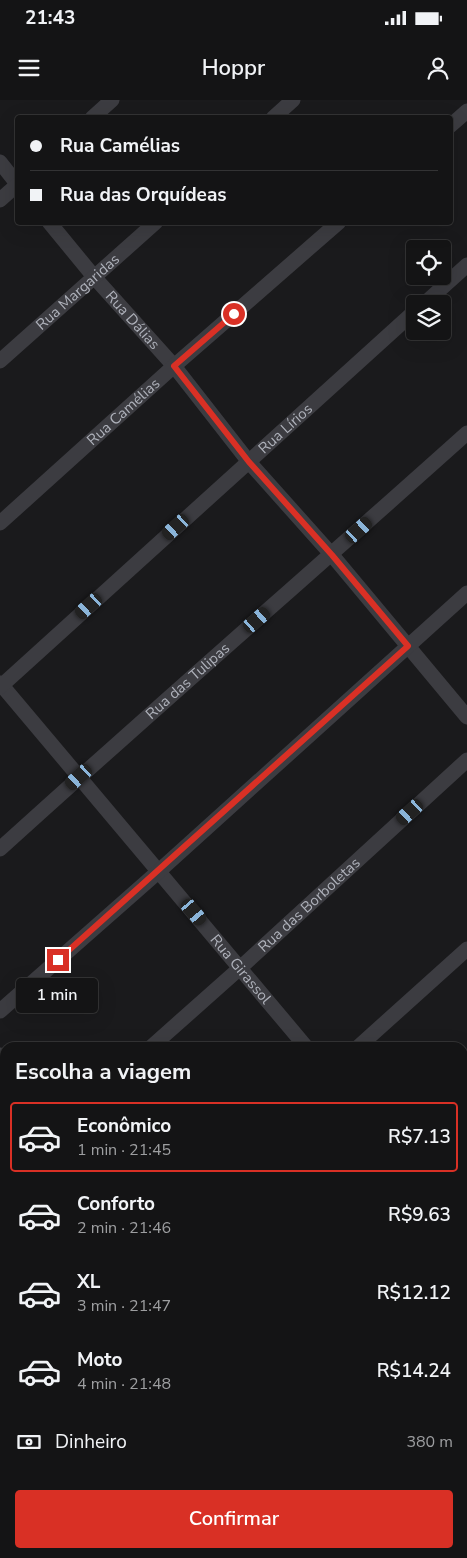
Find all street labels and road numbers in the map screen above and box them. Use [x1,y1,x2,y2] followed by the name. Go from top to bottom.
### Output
[31,249,124,334] street label: Rua Margaridas
[101,286,164,354] street label: Rua Dálias
[82,374,164,450] street label: Rua Camélias
[254,399,317,458] street label: Rua Lírios
[141,638,234,724] street label: Rua das Tulipas
[254,853,364,957] street label: Rua das Borboletas
[206,930,276,1009] street label: Rua Girassol

